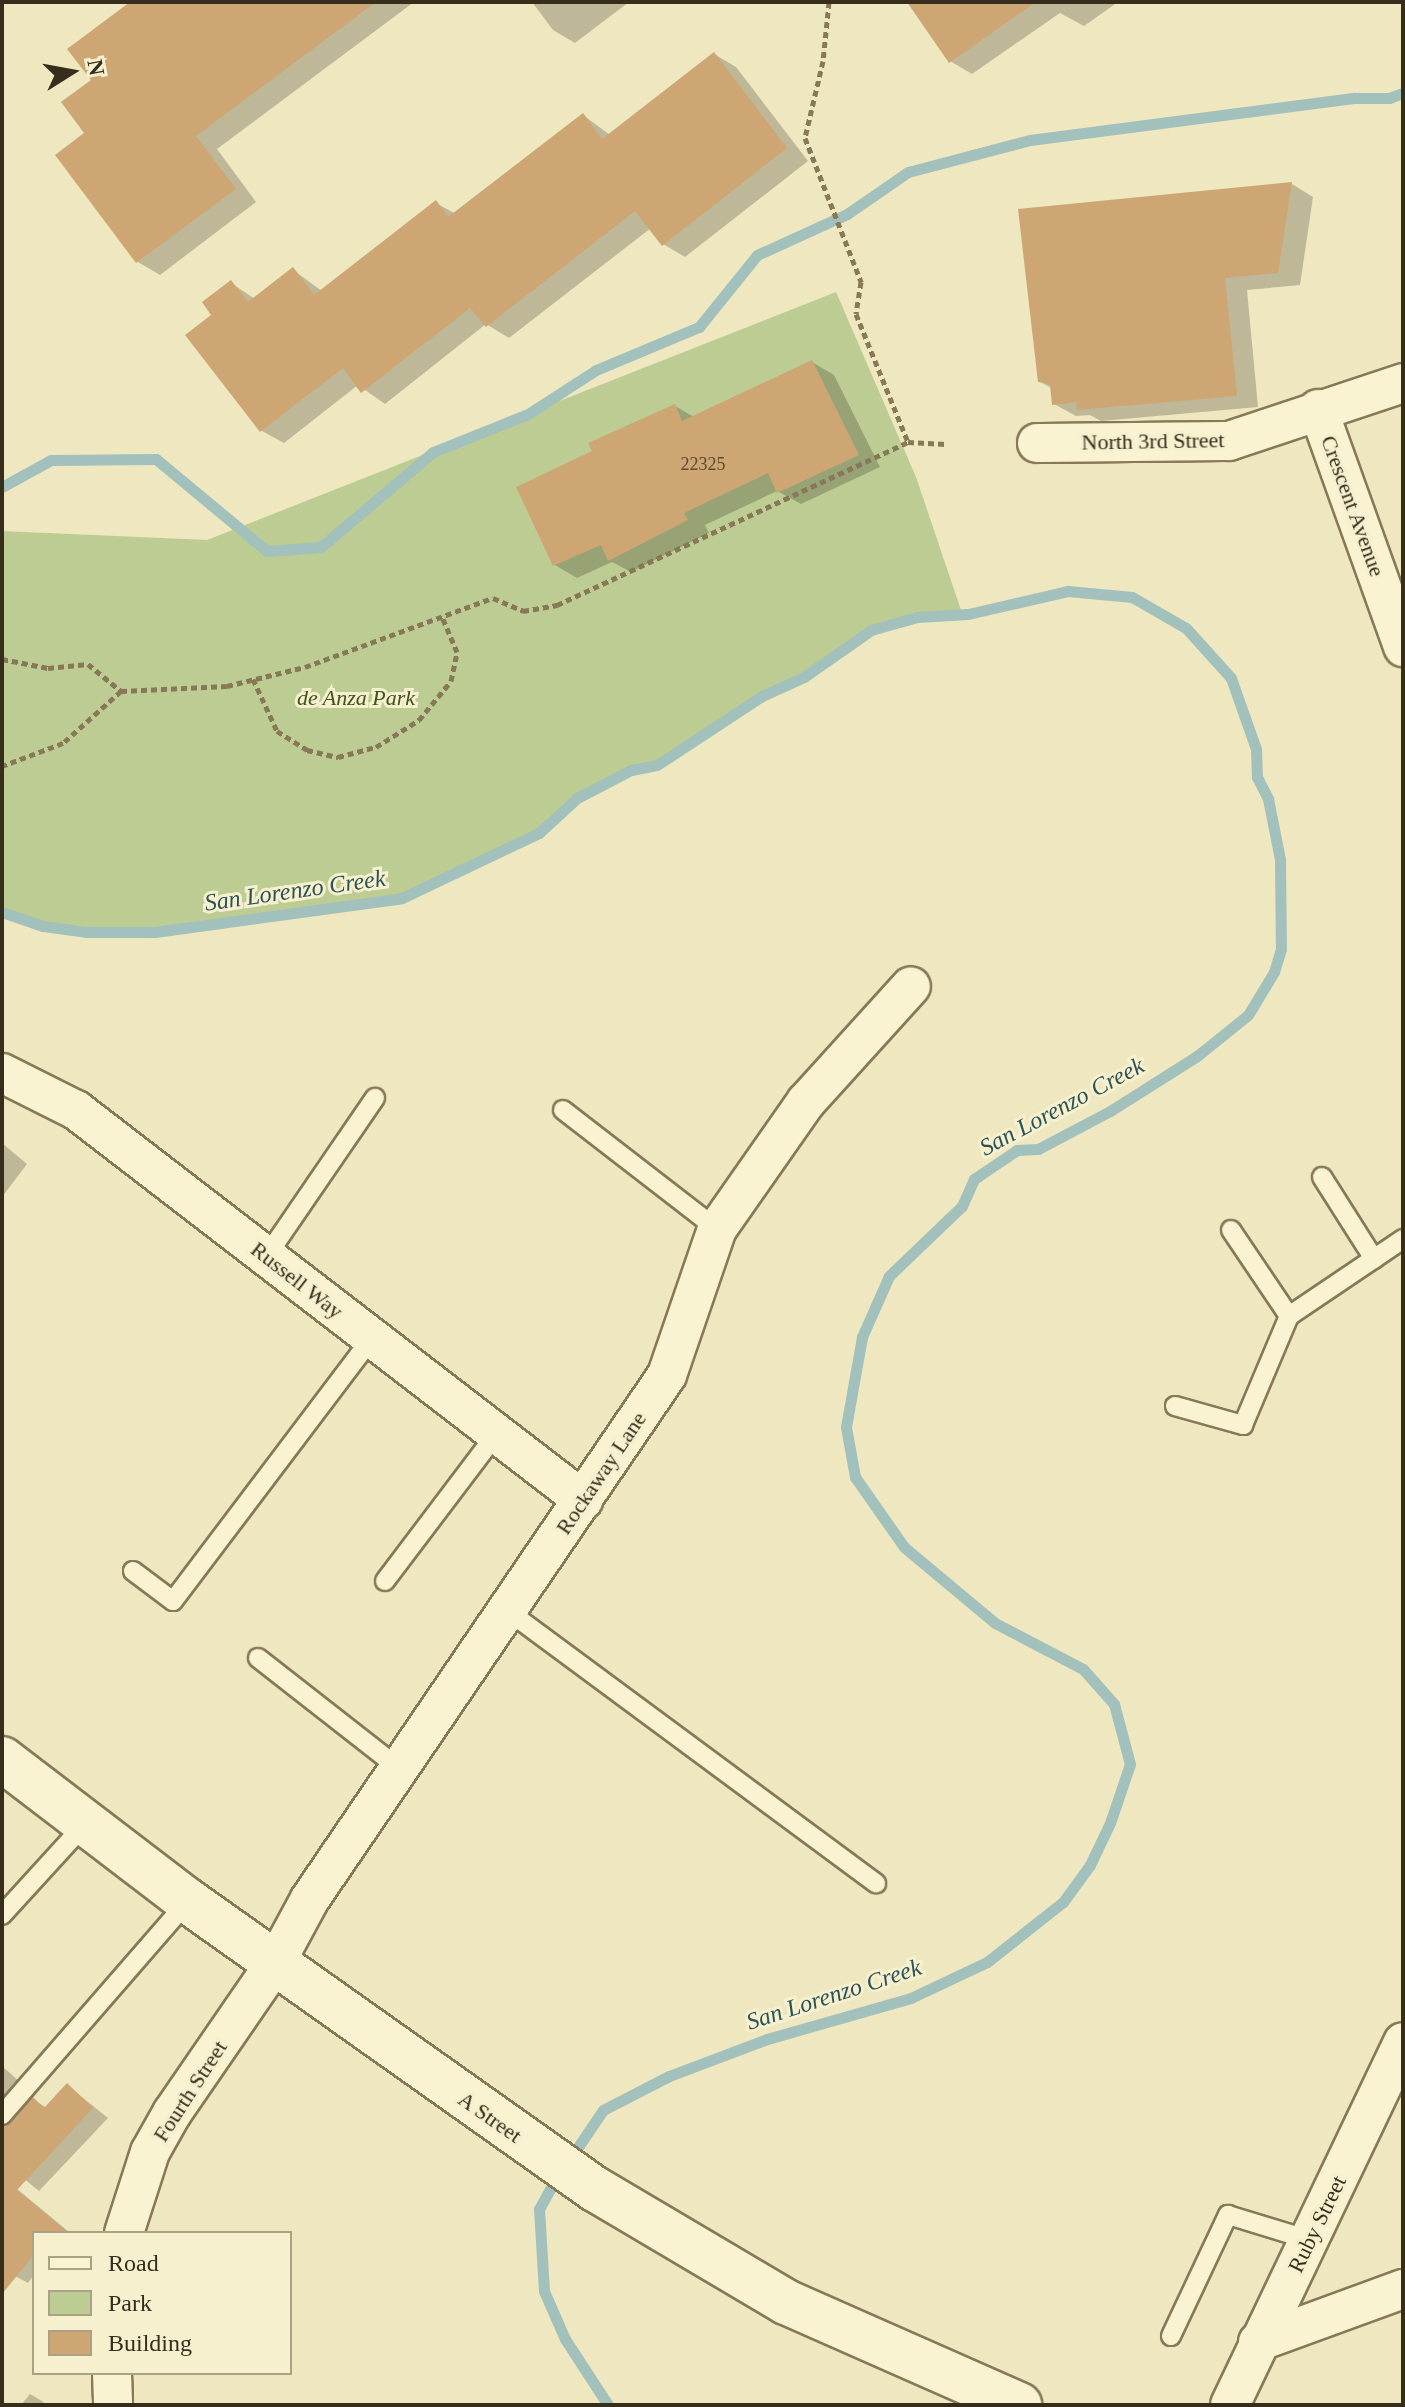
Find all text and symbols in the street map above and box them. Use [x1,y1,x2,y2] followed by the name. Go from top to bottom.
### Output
[32,32,112,112] north arrow
[82,57,110,78] text: N
[1081,427,1225,455] street label: North 3rd Street
[1315,431,1391,581] street label: Crescent Avenue
[680,453,726,475] house number: 22325
[297,685,415,711] park label: de Anza Park
[203,864,387,918] water label: San Lorenzo Creek
[975,1052,1149,1162] water label: San Lorenzo Creek
[246,1236,348,1324] street label: Russell Way
[550,1407,652,1539] street label: Rockaway Lane
[743,1953,925,2037] water label: San Lorenzo Creek
[147,2035,233,2147] street label: Fourth Street
[453,2085,527,2149] street label: A Street
[1282,2171,1352,2277] street label: Ruby Street
[32,2231,292,2375] legend
[108,2250,159,2276] text: Road
[108,2290,152,2316] text: Park
[108,2330,192,2356] text: Building

